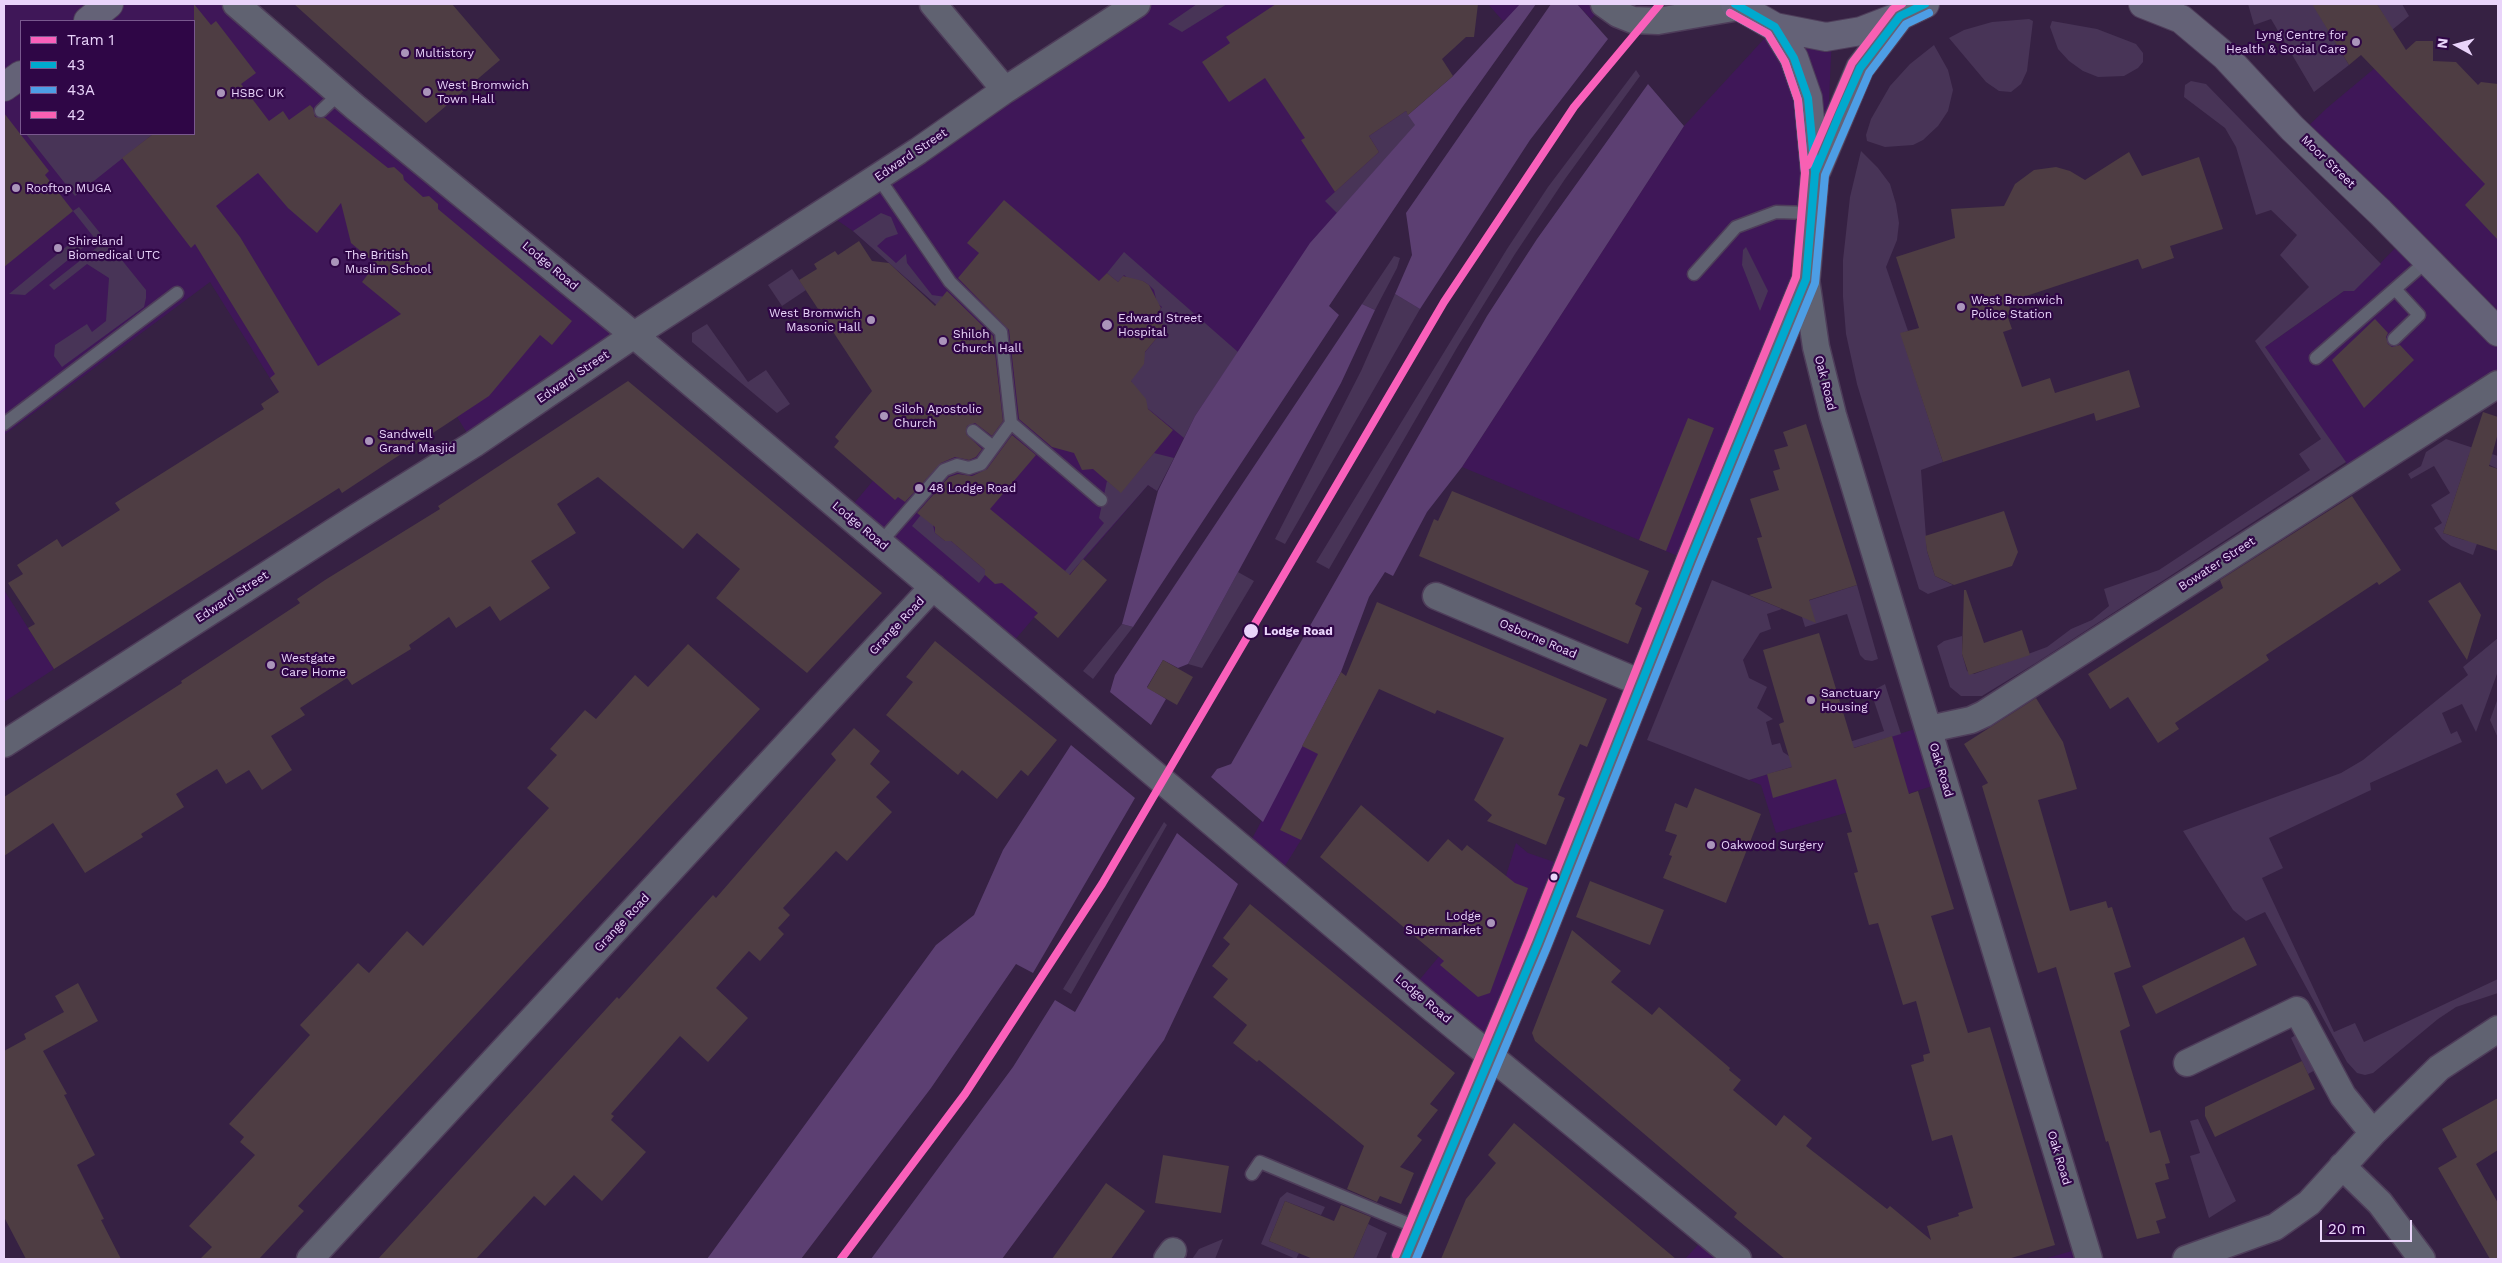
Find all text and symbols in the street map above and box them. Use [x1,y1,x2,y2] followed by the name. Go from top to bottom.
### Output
[20,20,195,135] legend
[2432,20,2482,70] north arrow
[2226,28,2346,56] place label: Lyng Centre for Health & Social Care
[67,31,114,49] text: Tram 1
[2350,36,2362,48] marker: Lyng Centre for Health & Social Care
[2434,37,2451,49] text: N
[415,46,474,60] place label: Multistory
[399,47,411,59] marker: Multistory
[67,56,85,74] text: 43
[437,78,529,106] place label: West Bromwich Town Hall
[67,81,95,99] text: 43A
[231,86,284,100] place label: HSBC UK
[421,86,433,98] marker: West Bromwich Town Hall
[215,87,227,99] marker: HSBC UK
[67,106,85,124] text: 42
[872,126,950,184] street label: Edward Street
[2298,133,2358,191] street label: Moor Street
[26,181,111,195] place label: Rooftop MUGA
[10,182,22,194] marker: Rooftop MUGA
[68,234,160,262] place label: Shireland Biomedical UTC
[519,238,581,294] street label: Lodge Road
[52,242,64,254] marker: Shireland Biomedical UTC
[345,248,431,276] place label: The British Muslim School
[329,256,341,268] marker: The British Muslim School
[1971,293,2063,321] place label: West Bromwich Police Station
[1955,301,1967,313] marker: West Bromwich Police Station
[769,306,861,334] place label: West Bromwich Masonic Hall
[1118,311,1202,339] place label: Edward Street Hospital
[865,314,877,326] marker: West Bromwich Masonic Hall
[1100,318,1114,332] marker: Edward Street Hospital
[953,327,1022,355] place label: Shiloh Church Hall
[937,335,949,347] marker: Shiloh Church Hall
[534,348,612,406] street label: Edward Street
[1811,354,1839,412] street label: Oak Road
[894,402,982,430] place label: Siloh Apostolic Church
[878,410,890,422] marker: Siloh Apostolic Church
[379,427,455,455] place label: Sandwell Grand Masjid
[363,435,375,447] marker: Sandwell Grand Masjid
[929,481,1016,495] place label: 48 Lodge Road
[913,482,925,494] marker: 48 Lodge Road
[829,498,891,554] street label: Lodge Road
[2176,534,2258,594] street label: Bowater Street
[193,568,271,626] street label: Edward Street
[866,594,928,658] street label: Grange Road
[1497,616,1579,662] street label: Osborne Road
[1242,622,1260,640] marker: Lodge Road
[1264,624,1333,638] place label: Lodge Road
[281,651,346,679] place label: Westgate Care Home
[265,659,277,671] marker: Westgate Care Home
[1821,686,1880,714] place label: Sanctuary Housing
[1805,694,1817,706] marker: Sanctuary Housing
[1926,741,1956,799] street label: Oak Road
[1721,838,1823,852] place label: Oakwood Surgery
[1705,839,1717,851] marker: Oakwood Surgery
[1549,872,1559,882] unlabelled marker
[591,891,653,955] street label: Grange Road
[1405,909,1481,937] place label: Lodge Supermarket
[1485,917,1497,929] marker: Lodge Supermarket
[1392,971,1454,1027] street label: Lodge Road
[2044,1129,2074,1187] street label: Oak Road
[2322,1210,2414,1242] scale bar
[2328,1220,2366,1238] text: 20 m

